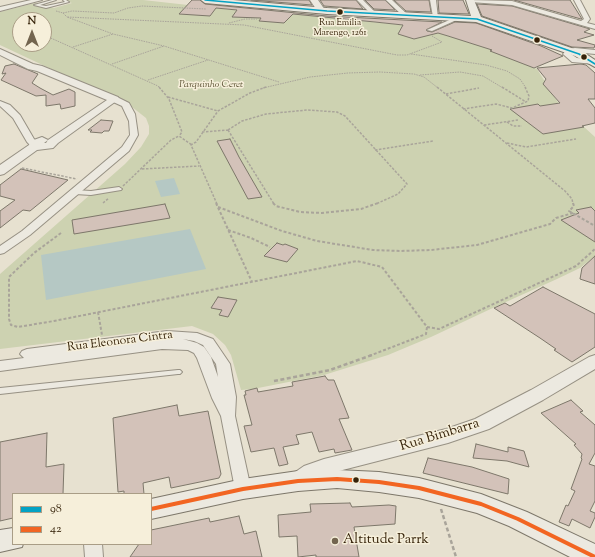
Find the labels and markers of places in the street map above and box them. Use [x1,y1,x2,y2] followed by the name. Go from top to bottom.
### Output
[335,7,345,17] marker: Rua Emília Marengo, 1261
[313,18,367,39] place label: Rua Emília Marengo, 1261
[532,35,542,45] unlabelled marker
[579,52,589,62] unlabelled marker
[351,475,361,485] unlabelled marker
[343,533,429,549] place label: Altitude Parrk
[330,536,340,546] marker: Altitude Parrk

